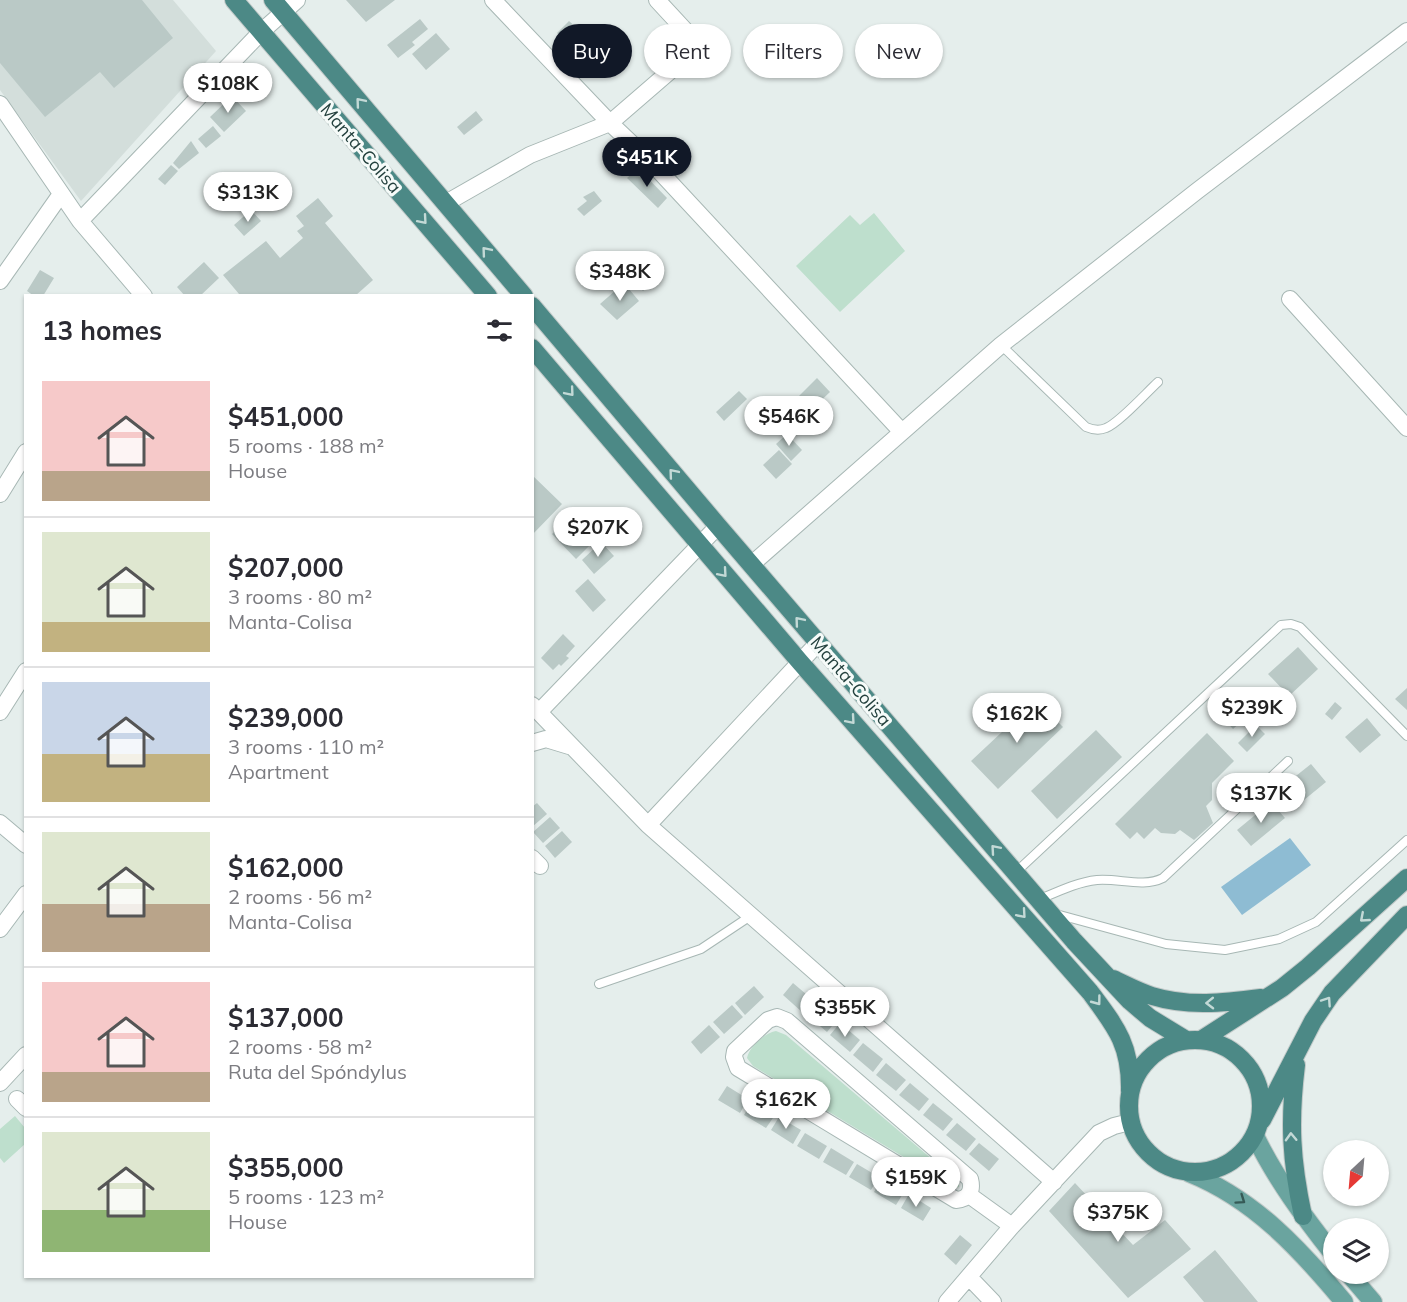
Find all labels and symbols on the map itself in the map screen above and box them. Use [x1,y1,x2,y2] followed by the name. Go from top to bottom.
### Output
[186,63,270,114] pin: $108K
[316,98,406,198] street label: Manta-Colisa
[356,98,367,109] one-way arrow
[605,137,689,188] pin: $451K
[206,172,290,223] pin: $313K
[415,213,426,224] one-way arrow
[482,247,493,258] one-way arrow
[578,251,662,302] pin: $348K
[563,385,574,396] one-way arrow
[747,396,831,447] pin: $546K
[669,469,680,480] one-way arrow
[556,507,640,558] pin: $207K
[716,566,727,577] one-way arrow
[796,617,807,628] one-way arrow
[806,631,896,731] street label: Manta-Colisa
[1210,687,1294,738] pin: $239K
[975,693,1059,744] pin: $162K
[844,713,855,724] one-way arrow
[1219,773,1303,824] pin: $137K
[991,845,1002,856] one-way arrow
[1014,907,1025,918] one-way arrow
[1360,911,1371,922] one-way arrow
[803,987,887,1038] pin: $355K
[1090,995,1101,1006] one-way arrow
[1320,996,1331,1007] one-way arrow
[1206,997,1215,1010] one-way arrow
[744,1079,828,1130] pin: $162K
[1285,1133,1297,1142] one-way arrow
[1323,1140,1389,1206] north arrow
[874,1157,958,1208] pin: $159K
[1076,1192,1160,1243] pin: $375K
[1234,1193,1245,1204] one-way arrow

